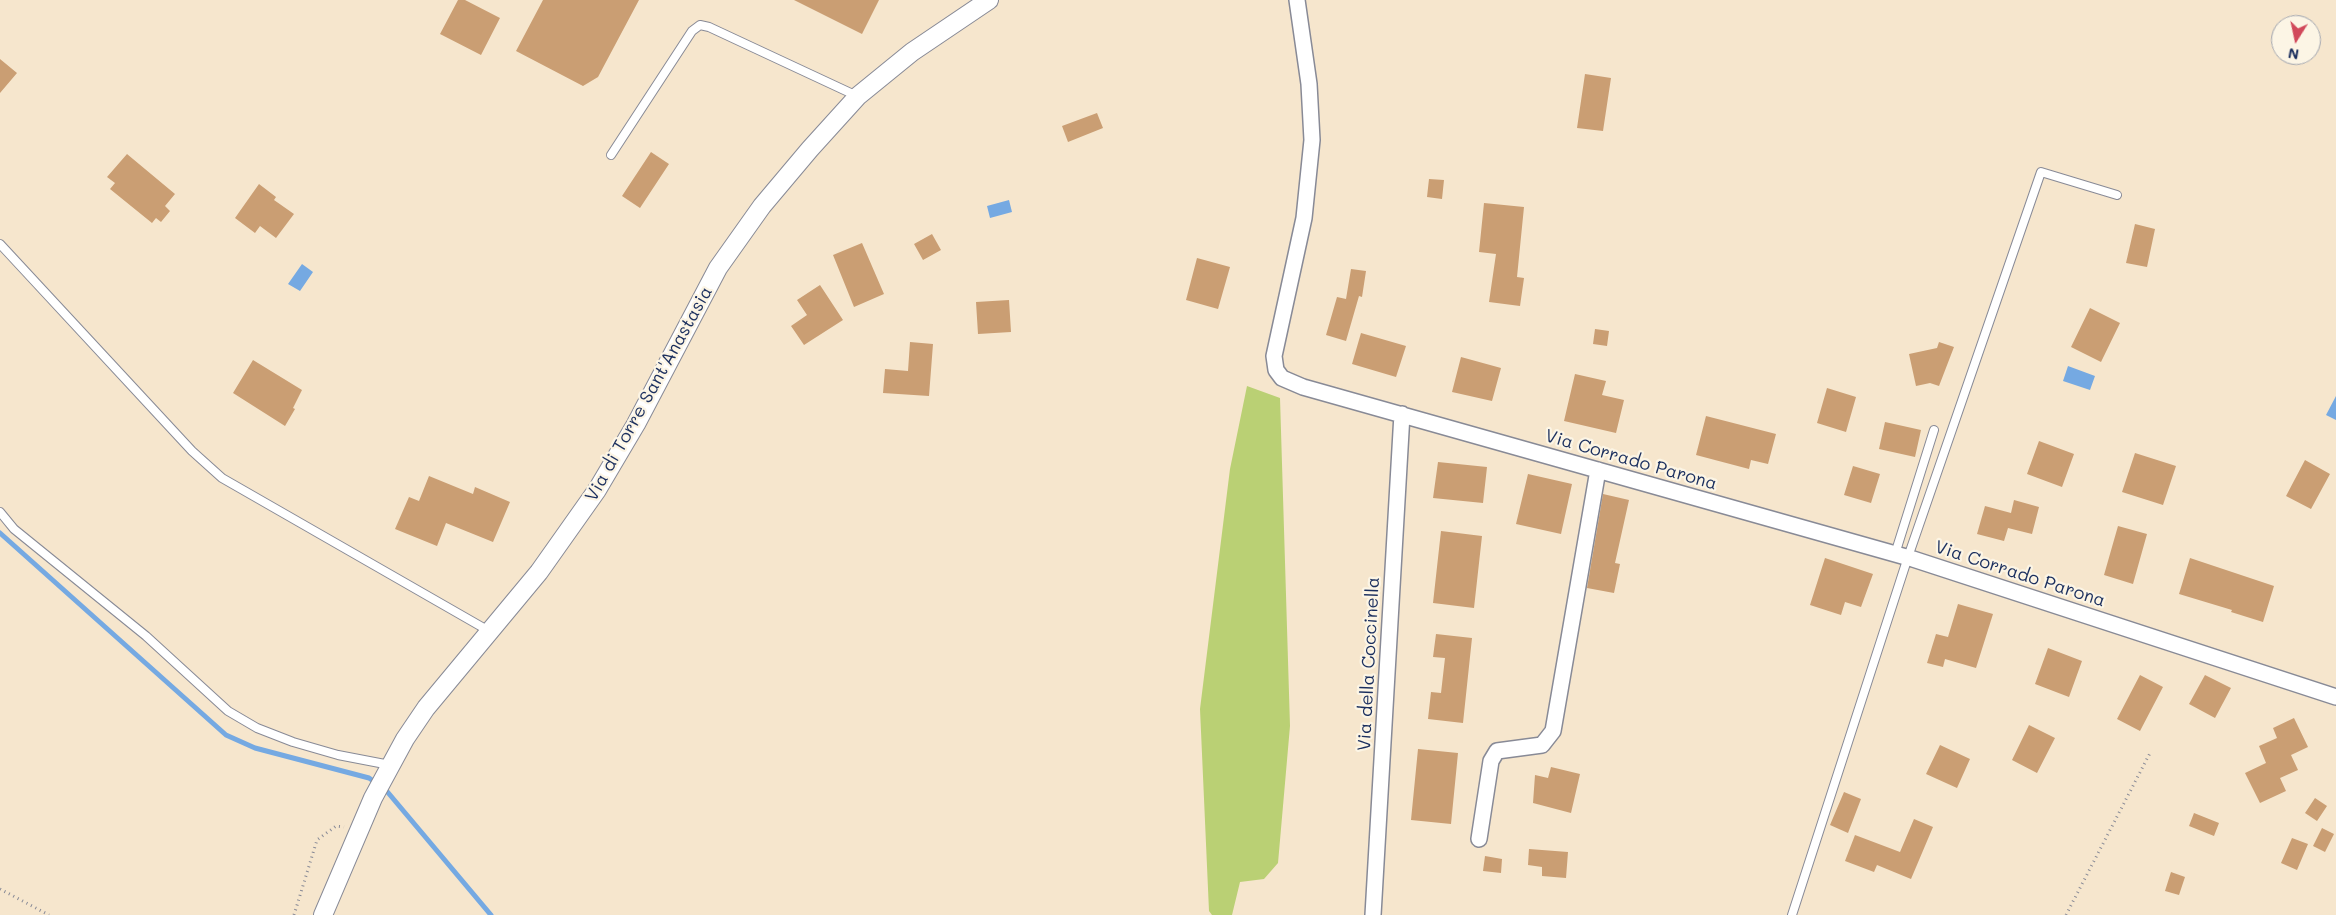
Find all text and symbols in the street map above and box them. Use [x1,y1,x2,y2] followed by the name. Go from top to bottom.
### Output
[2271,15,2321,65] north arrow
[2287,44,2300,65] text: N
[581,283,717,505] street label: Via di Torre Sant'Anastasia
[1543,425,1719,495] street label: Via Corrado Parona
[1932,536,2108,612] street label: Via Corrado Parona
[1354,576,1384,752] street label: Via della Coccinella

